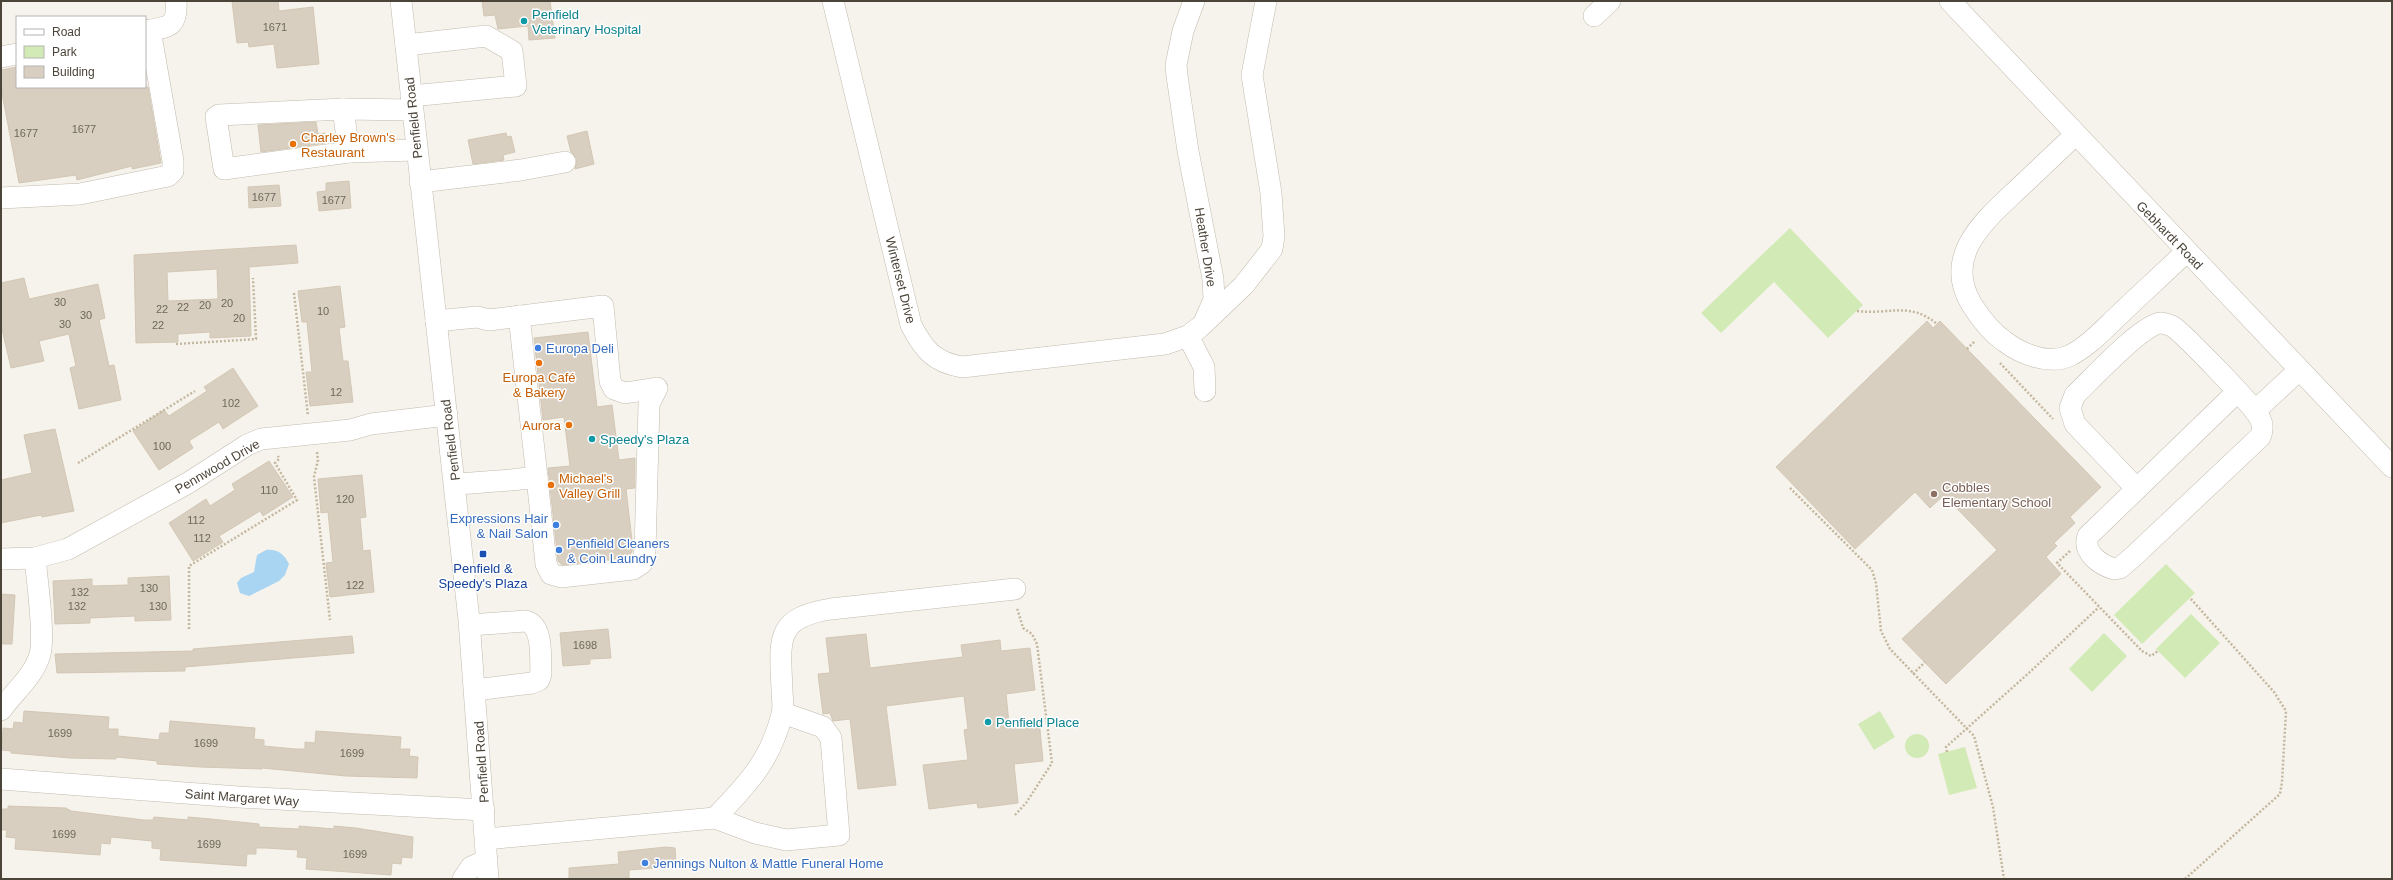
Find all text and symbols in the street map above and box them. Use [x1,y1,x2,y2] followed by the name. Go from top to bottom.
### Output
[532,7,641,37] place label: Penfield Veterinary Hospital
[16,16,146,88] legend
[519,16,529,26] marker: Penfield Veterinary Hospital
[263,21,287,33] house number: 1671
[52,25,81,39] text: Road
[52,45,78,59] text: Park
[52,65,95,79] text: Building
[402,77,425,159] street label: Penfield Road
[72,123,96,135] house number: 1677
[14,127,38,139] house number: 1677
[301,130,396,160] place label: Charley Brown's Restaurant
[288,139,298,149] marker: Charley Brown's Restaurant
[252,191,276,203] house number: 1677
[322,194,346,206] house number: 1677
[2133,198,2206,273] street label: Gebhardt Road
[1192,206,1219,288] street label: Heather Drive
[882,235,919,325] street label: Winterset Drive
[54,296,66,308] house number: 30
[221,297,233,309] house number: 20
[199,299,211,311] house number: 20
[177,301,189,313] house number: 22
[156,303,168,315] house number: 22
[317,305,329,317] house number: 10
[80,309,92,321] house number: 30
[233,312,245,324] house number: 20
[59,318,71,330] house number: 30
[152,319,164,331] house number: 22
[546,341,614,356] place label: Europa Deli
[533,343,543,353] marker: Europa Deli
[534,358,544,368] marker: Europa Café & Bakery
[503,370,576,400] place label: Europa Café & Bakery
[330,386,342,398] house number: 12
[222,397,240,409] house number: 102
[438,398,463,481] street label: Penfield Road
[522,418,562,433] place label: Aurora
[564,420,574,430] marker: Aurora
[600,432,690,447] place label: Speedy's Plaza
[587,434,597,444] marker: Speedy's Plaza
[172,436,262,497] street label: Pennwood Drive
[153,440,171,452] house number: 100
[559,471,620,501] place label: Michael's Valley Grill
[546,480,556,490] marker: Michael's Valley Grill
[1942,480,2051,510] place label: Cobbles Elementary School
[260,484,278,496] house number: 110
[1929,489,1939,499] marker: Cobbles Elementary School
[336,493,354,505] house number: 120
[450,511,549,541] place label: Expressions Hair & Nail Salon
[187,514,205,526] house number: 112
[551,520,561,530] marker: Expressions Hair & Nail Salon
[193,532,211,544] house number: 112
[567,536,670,566] place label: Penfield Cleaners & Coin Laundry
[554,545,564,555] marker: Penfield Cleaners & Coin Laundry
[478,549,488,559] marker: Penfield & Speedy's Plaza
[438,561,528,591] place label: Penfield & Speedy's Plaza
[346,579,364,591] house number: 122
[140,582,158,594] house number: 130
[71,586,89,598] house number: 132
[68,600,86,612] house number: 132
[149,600,167,612] house number: 130
[573,639,597,651] house number: 1698
[996,715,1079,730] place label: Penfield Place
[983,717,993,727] marker: Penfield Place
[471,721,492,803] street label: Penfield Road
[48,727,72,739] house number: 1699
[194,737,218,749] house number: 1699
[340,747,364,759] house number: 1699
[184,786,300,809] street label: Saint Margaret Way
[52,828,76,840] house number: 1699
[197,838,221,850] house number: 1699
[343,848,367,860] house number: 1699
[653,856,884,871] place label: Jennings Nulton & Mattle Funeral Home
[640,858,650,868] marker: Jennings Nulton & Mattle Funeral Home

